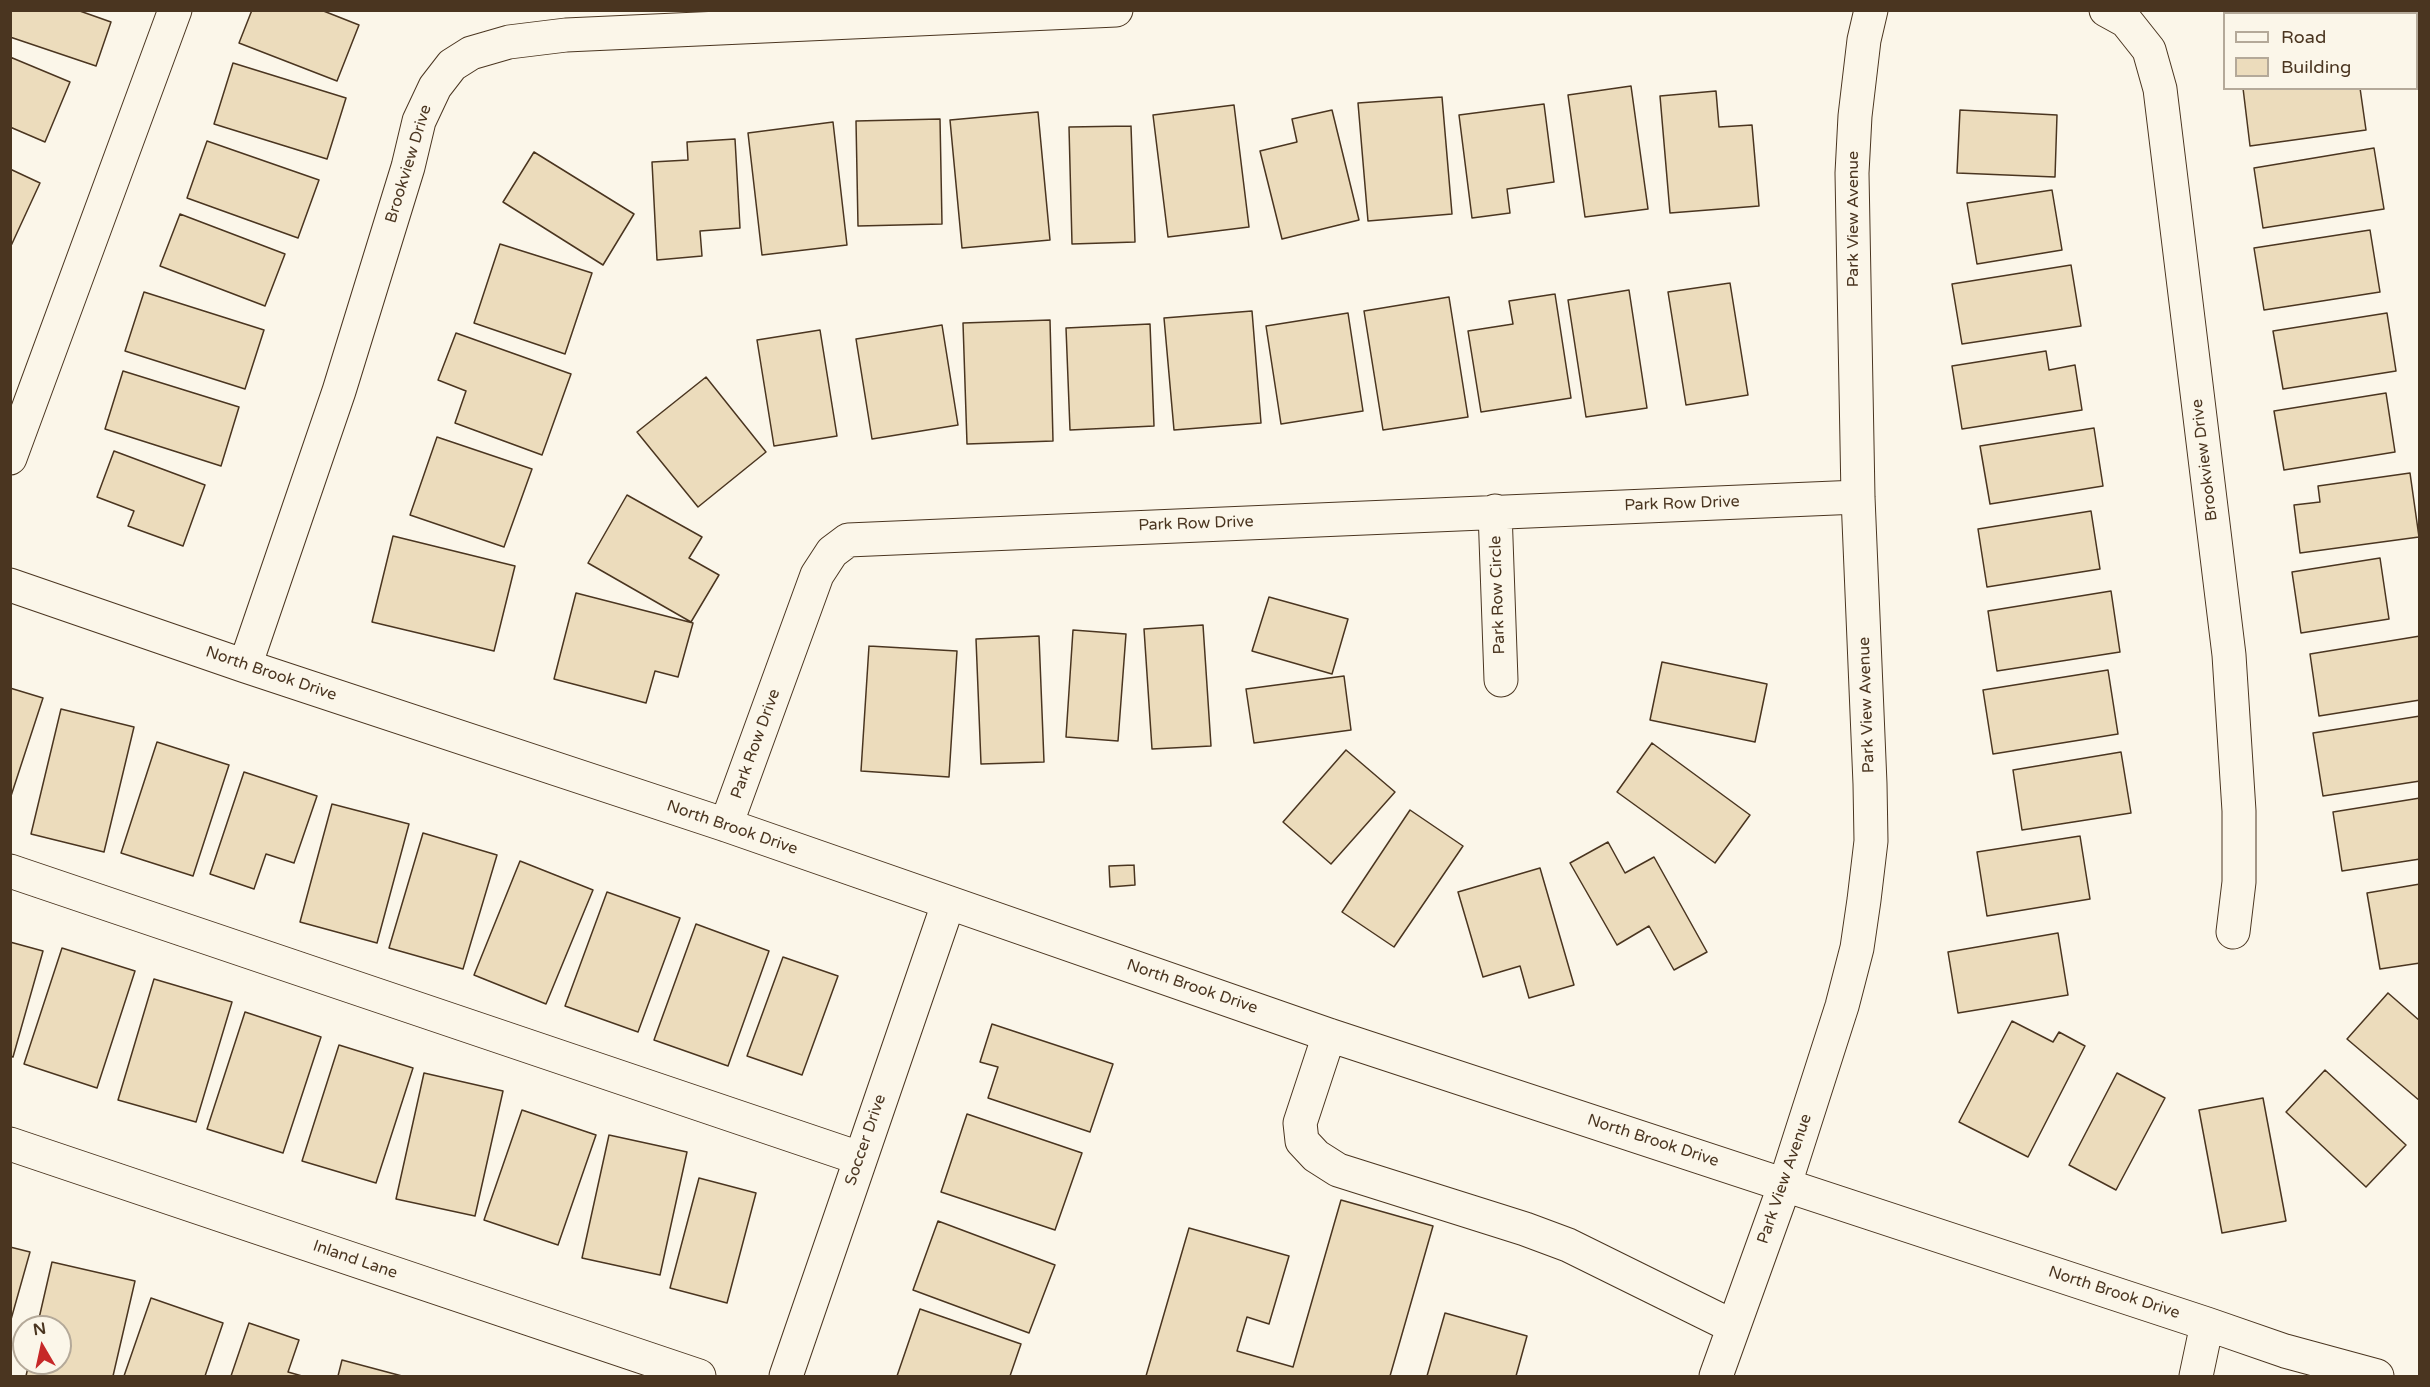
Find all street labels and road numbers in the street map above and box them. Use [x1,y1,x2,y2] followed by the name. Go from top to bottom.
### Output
[382,103,436,225] street label: Brookview Drive
[1844,151,1864,287] street label: Park View Avenue
[2188,398,2222,522] street label: Brookview Drive
[1624,492,1740,516] street label: Park Row Drive
[1138,512,1254,536] street label: Park Row Drive
[1486,535,1510,655] street label: Park Row Circle
[1855,637,1879,773] street label: Park View Avenue
[203,643,339,705] street label: North Brook Drive
[727,686,785,802] street label: Park Row Drive
[664,797,800,859] street label: North Brook Drive
[1124,956,1260,1018] street label: North Brook Drive
[841,1092,891,1188] street label: Soccer Drive
[1585,1111,1721,1171] street label: North Brook Drive
[1754,1111,1816,1247] street label: Park View Avenue
[310,1237,400,1283] street label: Inland Lane
[2046,1263,2182,1323] street label: North Brook Drive

